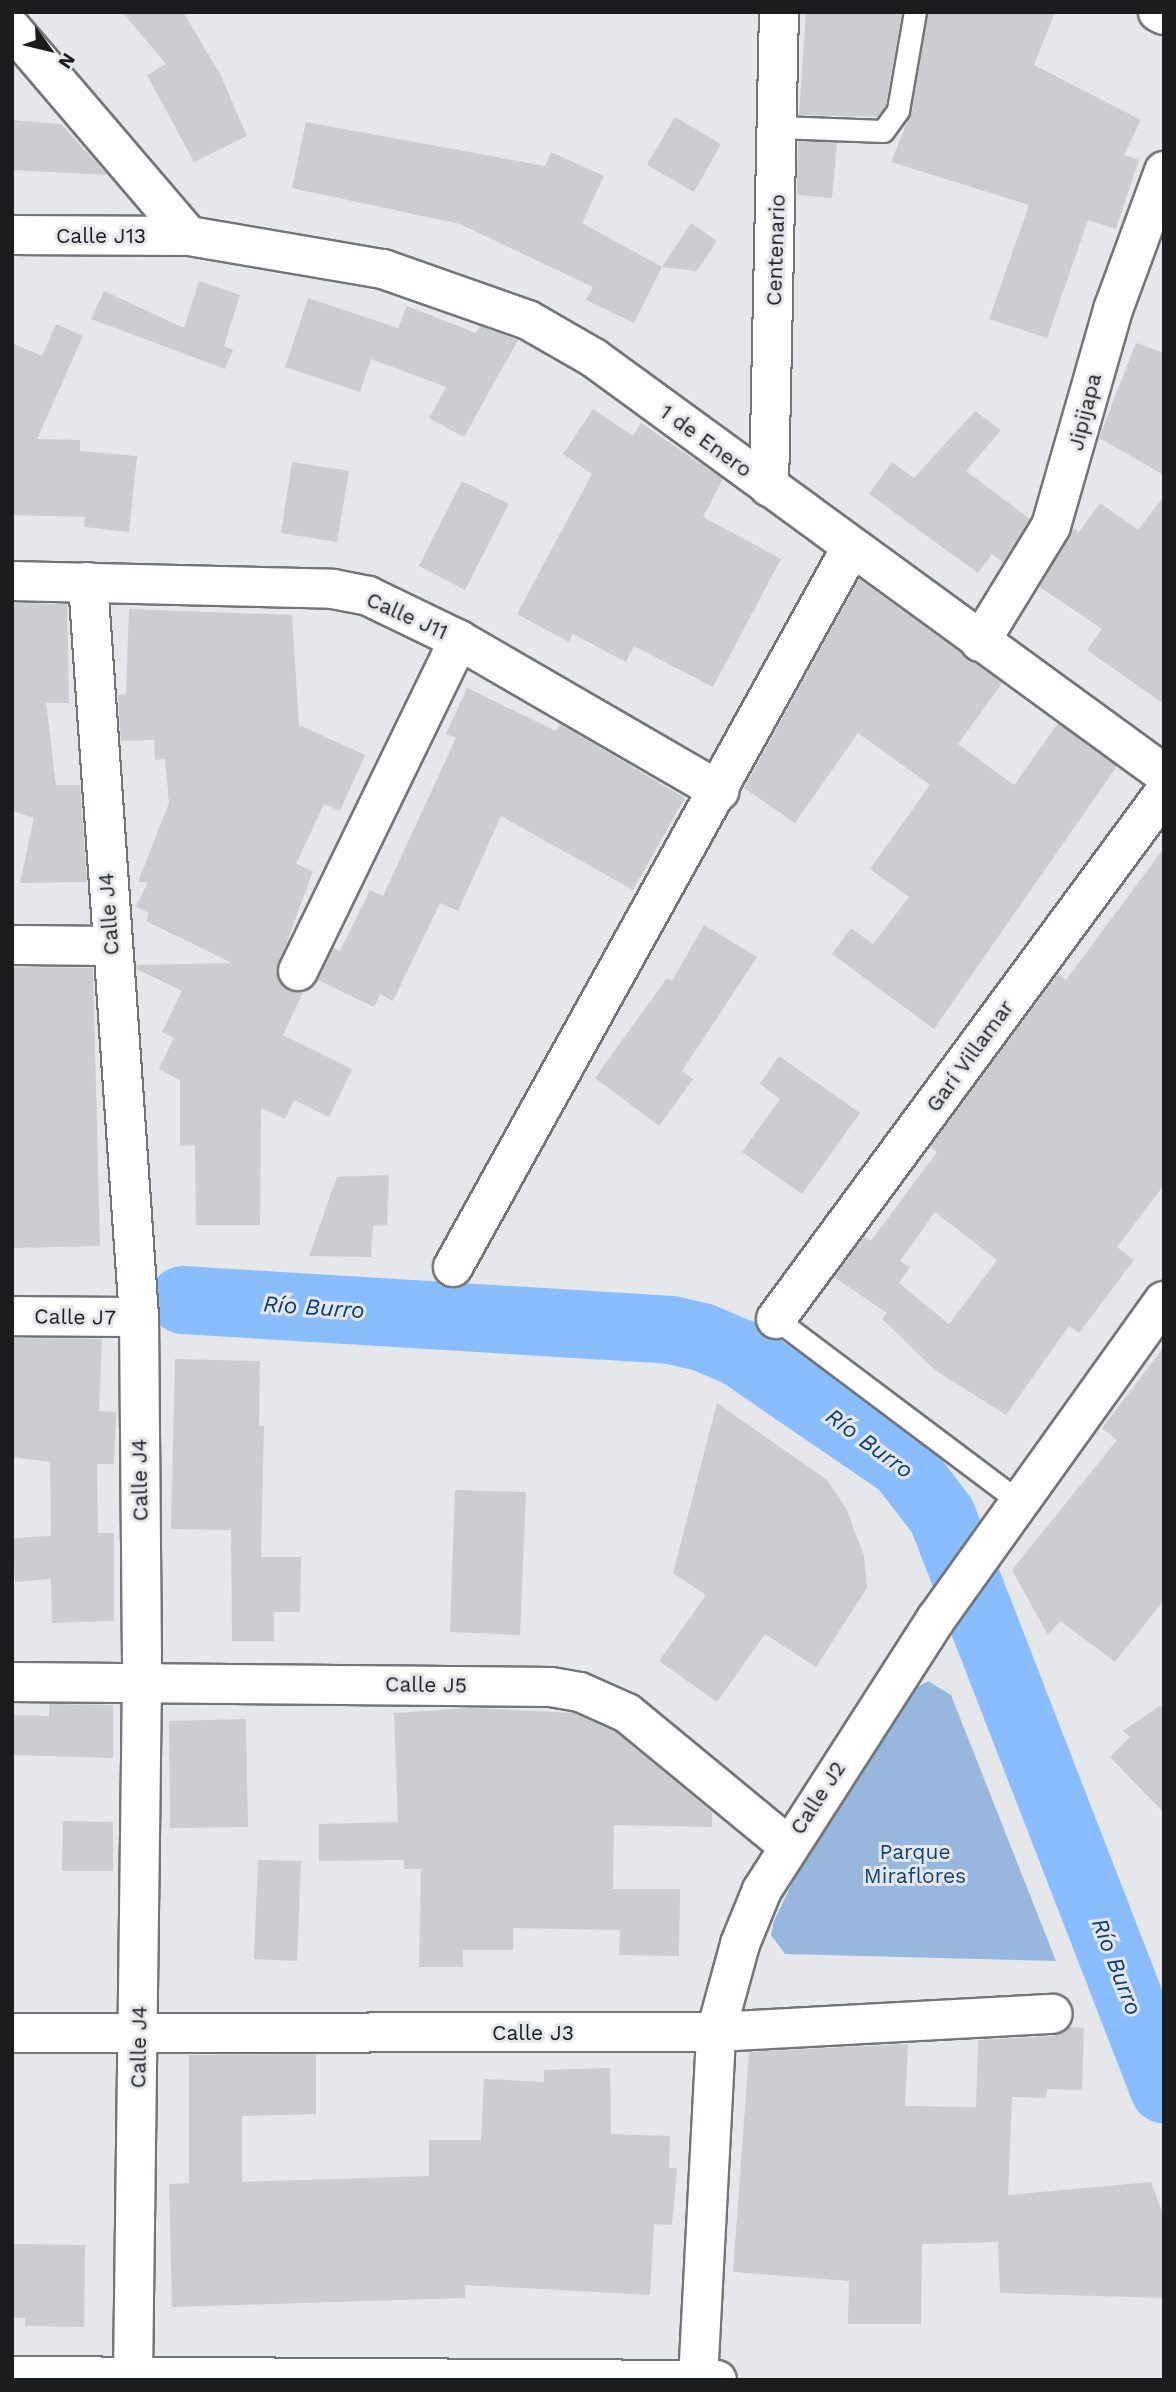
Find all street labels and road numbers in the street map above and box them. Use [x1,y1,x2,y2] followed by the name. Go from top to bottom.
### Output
[761,194,791,306] street label: Centenario
[56,223,146,249] street label: Calle J13
[1063,371,1107,453] street label: Jipijapa
[655,399,757,483] street label: 1 de Enero
[362,587,452,645] street label: Calle J11
[94,872,124,956] street label: Calle J4
[921,995,1019,1117] street label: Garí Villamar
[34,1304,116,1330] street label: Calle J7
[127,1438,153,1522] street label: Calle J4
[385,1672,467,1698] street label: Calle J5
[785,1757,851,1839] street label: Calle J2
[126,2005,152,2089] street label: Calle J4
[492,2020,574,2046] street label: Calle J3

